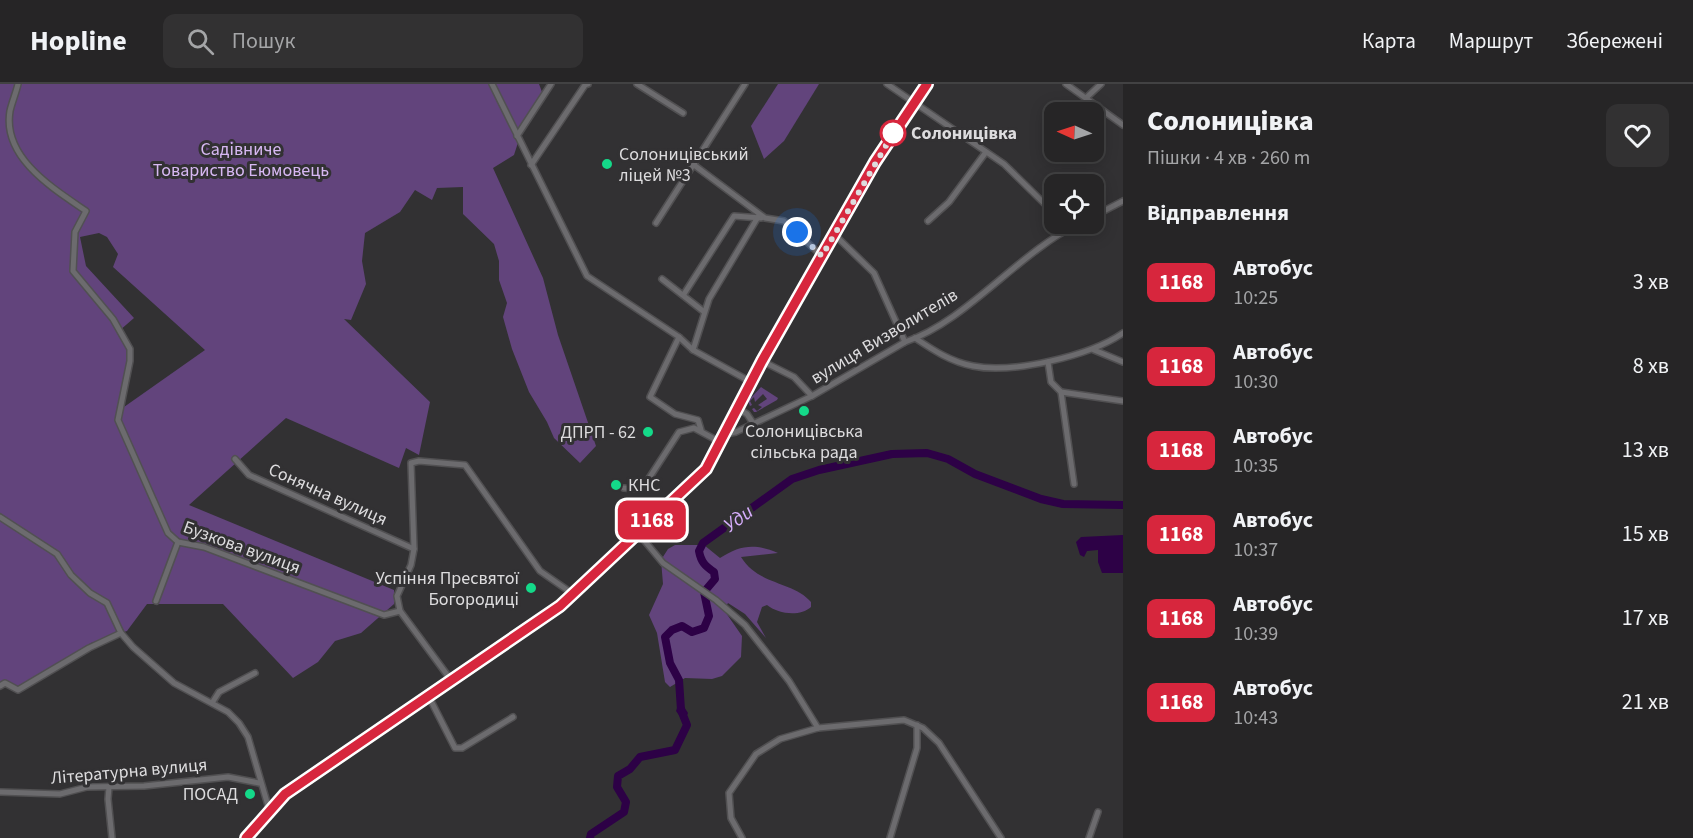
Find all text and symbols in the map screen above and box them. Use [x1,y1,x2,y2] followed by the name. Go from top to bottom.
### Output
[163,14,583,68] search box
[30,21,127,61] text: Hopline
[184,25,217,58] icon: search
[232,25,295,57] text: Пошук
[1362,26,1416,56] text: Карта
[1449,26,1533,56] text: Маршрут
[1566,26,1663,56] text: Збережені
[1147,101,1314,141] text: Солоницівка
[1044,102,1104,162] north arrow
[1044,102,1104,234] map controls
[1606,104,1669,167] button: heart
[880,120,906,146] marker: Солоницівка
[911,121,1017,146] place label: Солоницівка
[153,137,329,183] park label: Садівниче Товариство Еюмовець
[619,142,749,188] place label: Солоницівський ліцей №3
[1147,144,1310,172] text: Пішки · 4 хв · 260 m
[600,157,614,171] marker: Солоницівський ліцей №3
[1044,174,1104,234] button: locate
[1147,197,1289,229] text: Відправлення
[782,217,812,247] your location
[1233,252,1313,284] text: Автобус
[1633,266,1669,298] text: 3 хв
[1159,267,1203,297] text: 1168
[806,283,963,390] street label: вулиця Визволителів
[1233,284,1278,312] text: 10:25
[1233,336,1313,368] text: Автобус
[1633,350,1669,382] text: 8 хв
[1159,351,1203,381] text: 1168
[1233,368,1278,396] text: 10:30
[797,404,811,418] marker: Солоницівська сільська рада
[745,419,863,465] place label: Солоницівська сільська рада
[561,420,636,445] place label: ДПРП - 62
[1233,420,1313,452] text: Автобус
[641,425,655,439] marker: ДПРП - 62
[1622,434,1669,466] text: 13 хв
[1159,435,1203,465] text: 1168
[1233,452,1278,480] text: 10:35
[264,457,391,532] street label: Сонячна вулиця
[628,473,660,498] place label: КНС
[609,478,623,492] marker: КНС
[718,499,759,539] water label: Уди
[610,500,694,540] line badge: 1168
[1233,504,1313,536] text: Автобус
[630,505,674,535] text: 1168
[180,515,304,580] street label: Бузкова вулиця
[1622,518,1669,550] text: 15 хв
[1159,519,1203,549] text: 1168
[1233,536,1278,564] text: 10:37
[375,566,520,612] place label: Успіння Пресвятої Богородиці
[524,581,538,595] marker: Успіння Пресвятої Богородиці
[1233,588,1313,620] text: Автобус
[1622,602,1669,634] text: 17 хв
[1159,603,1203,633] text: 1168
[1233,620,1278,648] text: 10:39
[1233,672,1313,704] text: Автобус
[1622,686,1669,718] text: 21 хв
[1159,687,1203,717] text: 1168
[1233,704,1278,732] text: 10:43
[50,752,208,791] street label: Літературна вулиця
[183,782,239,807] place label: ПОСАД
[243,787,257,801] marker: ПОСАД

